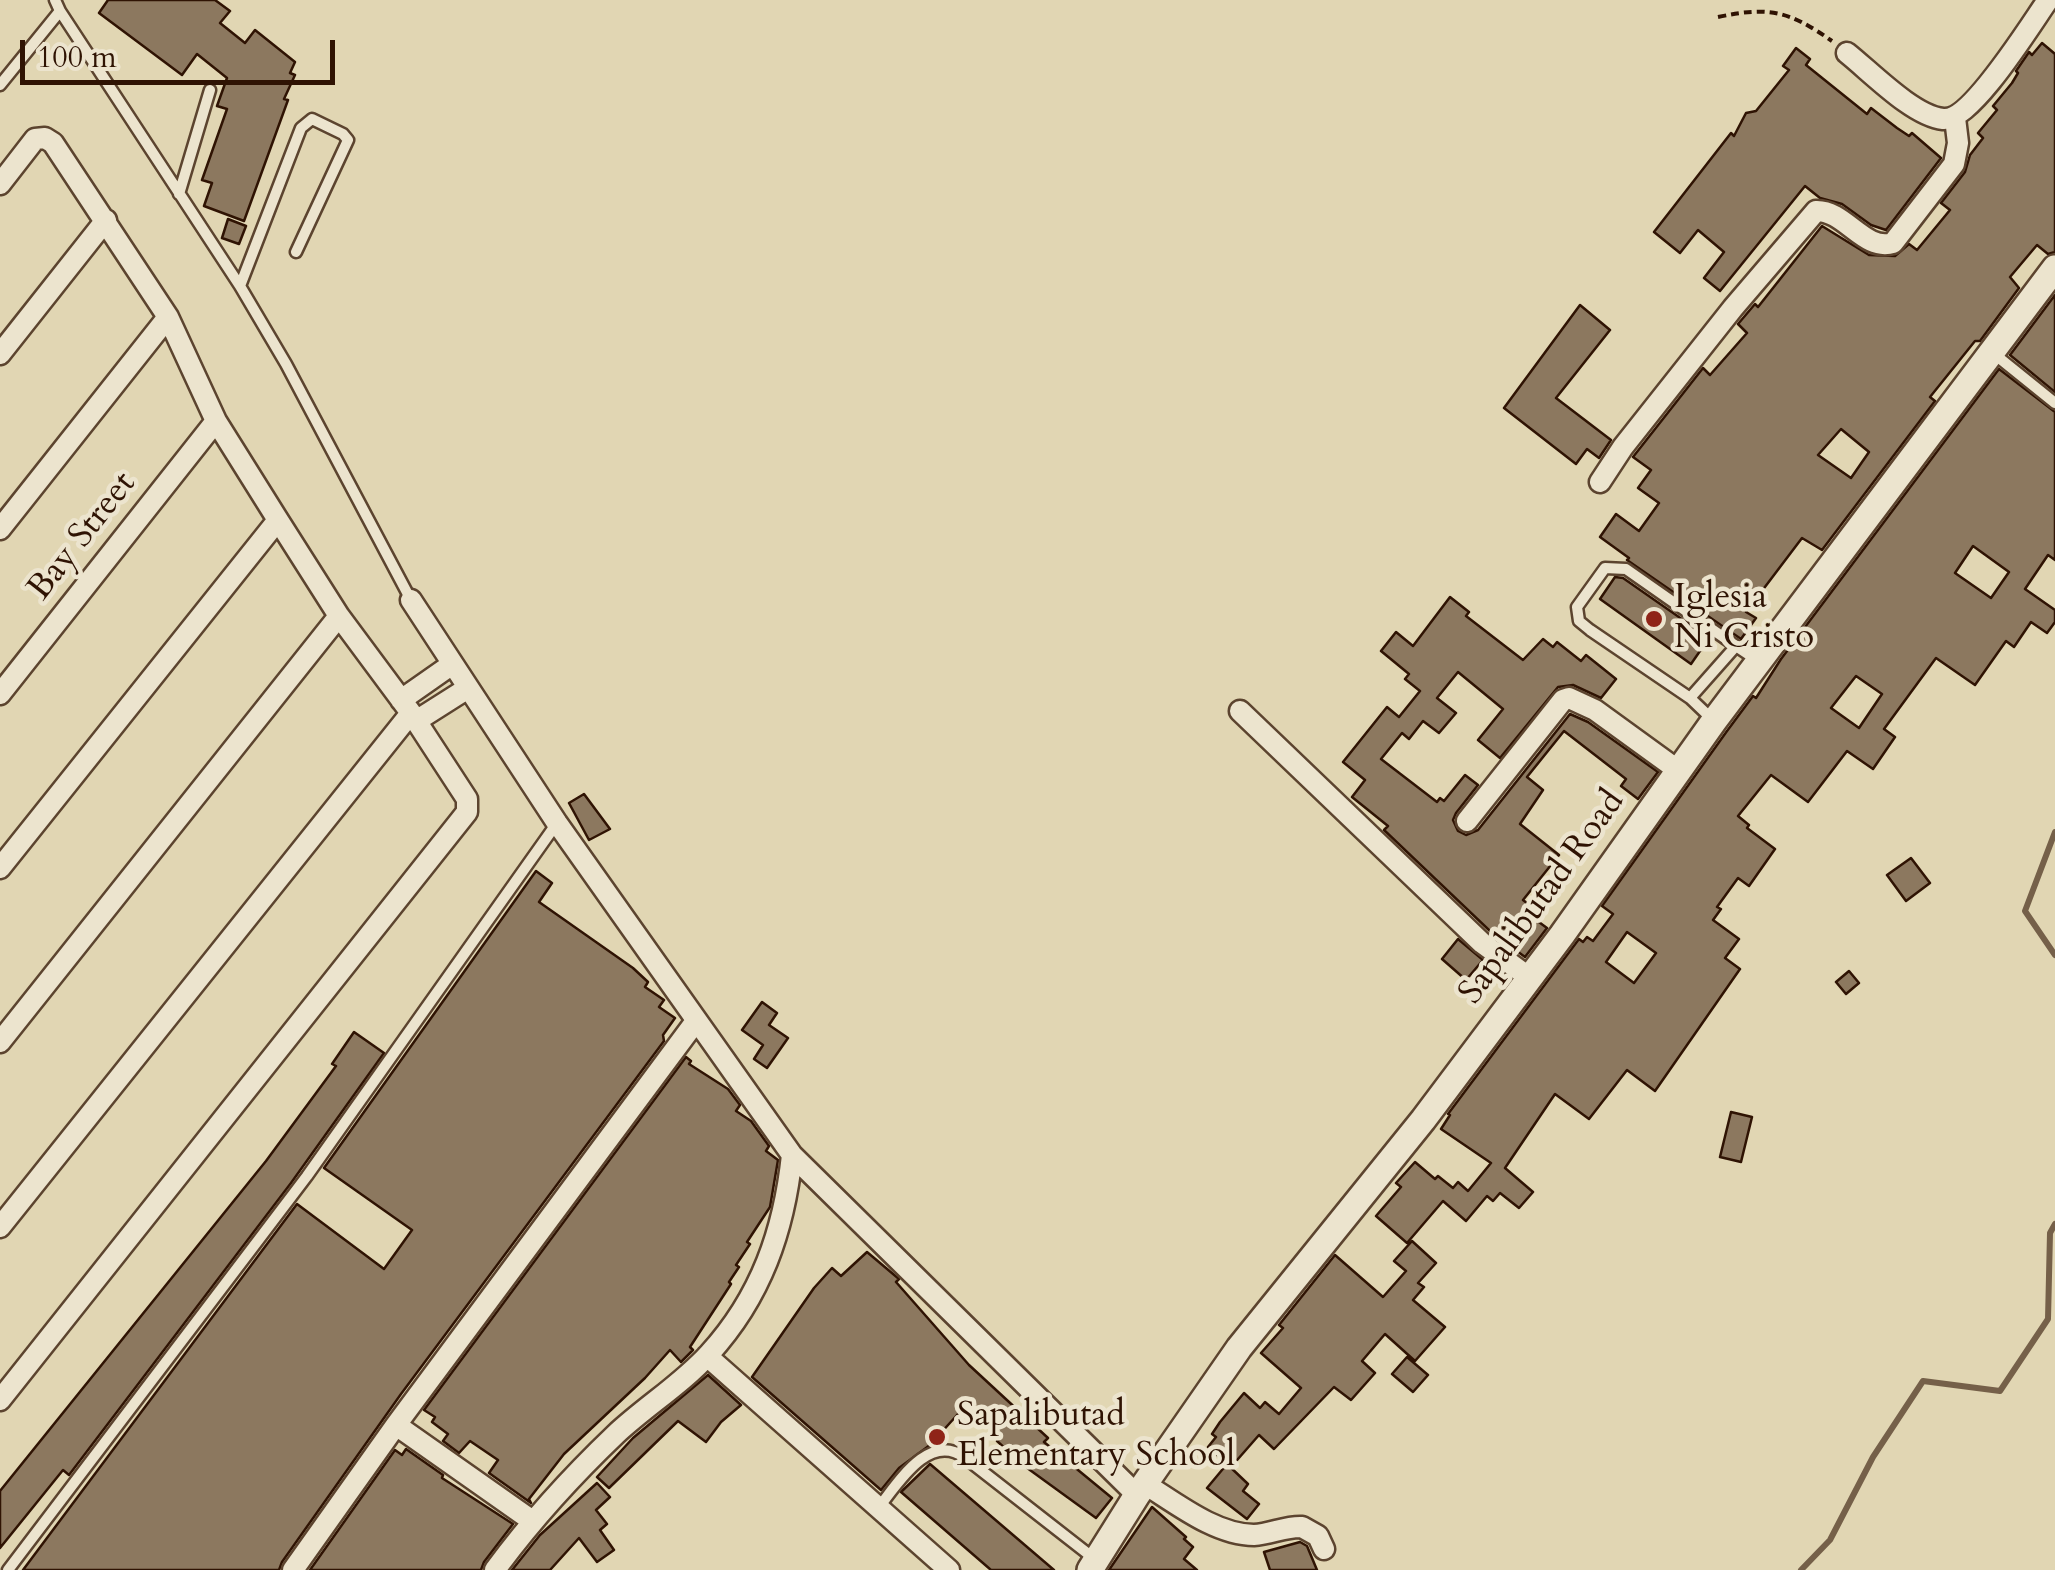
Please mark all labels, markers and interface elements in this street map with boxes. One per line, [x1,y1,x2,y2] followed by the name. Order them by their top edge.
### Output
[25,20,340,82] scale bar
[37,37,117,78] text: 100 m
[20,465,146,609] street label: Bay Street
[1674,578,1814,660] place label: Iglesia Ni Cristo
[1643,608,1665,630] marker: Iglesia Ni Cristo
[1451,783,1635,1013] street label: Sapalibutad Road
[957,1396,1235,1478] place label: Sapalibutad Elementary School
[926,1426,948,1448] marker: Sapalibutad Elementary School

